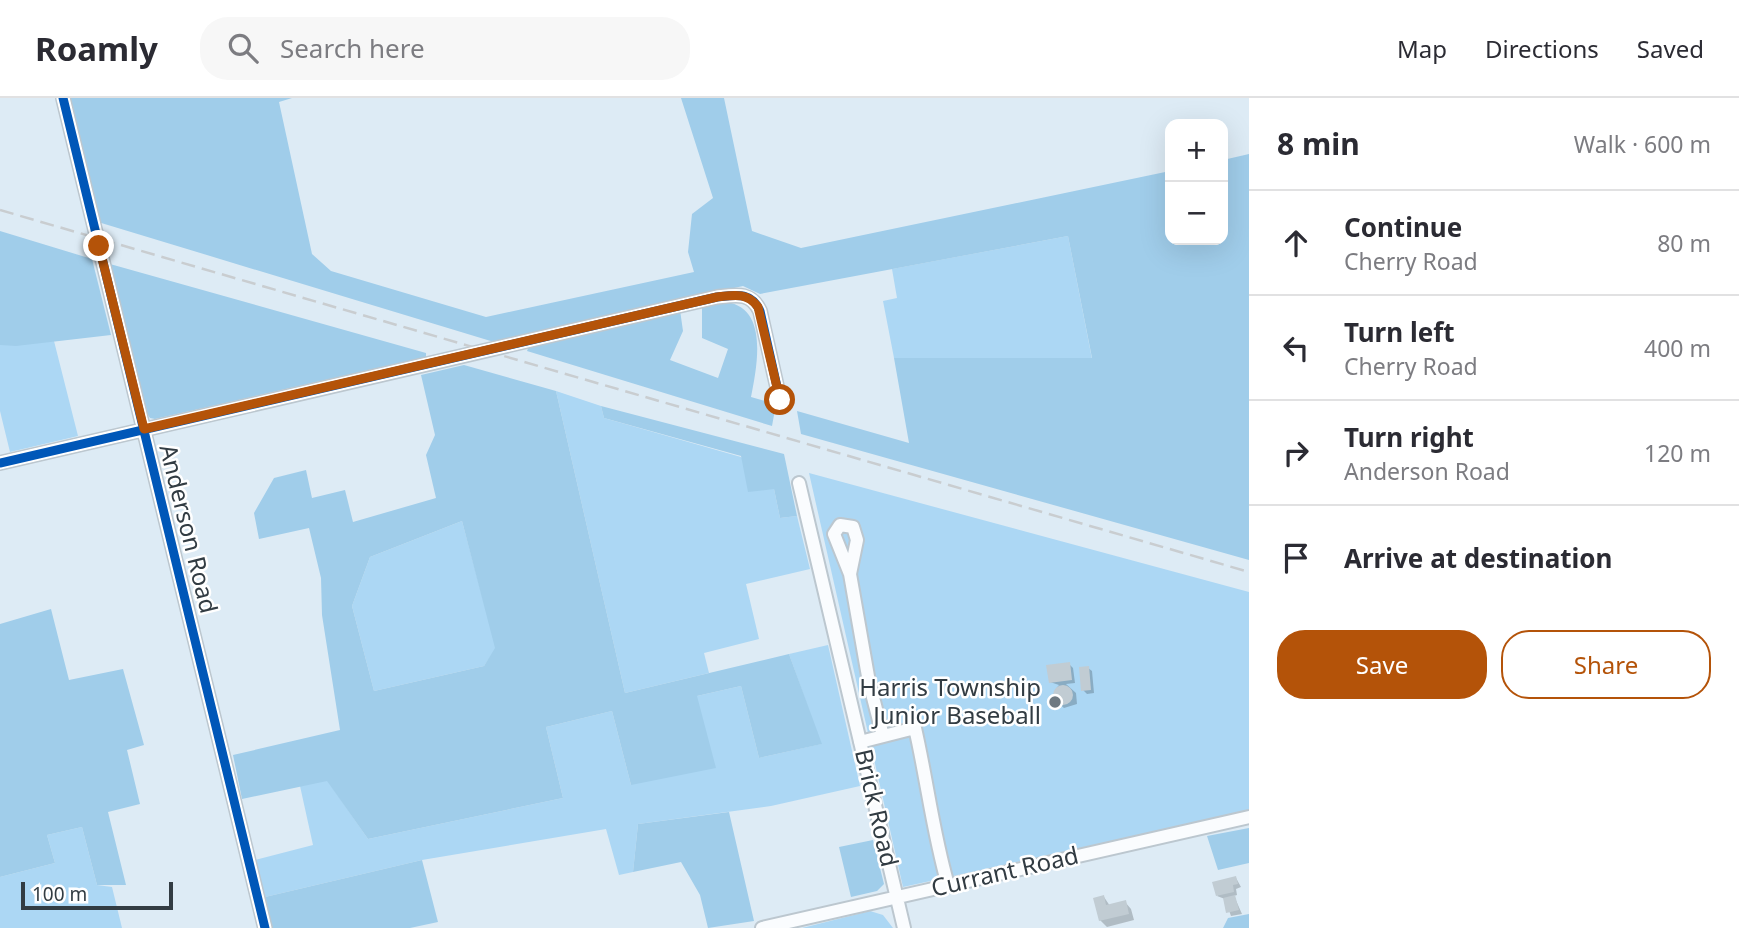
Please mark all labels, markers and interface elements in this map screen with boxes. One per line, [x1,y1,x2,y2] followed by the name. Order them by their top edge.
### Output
[200,17,690,80] search box
[35,26,158,71] text: Roamly
[224,29,262,67] icon: search
[280,30,425,66] text: Search here
[1397,32,1447,65] text: Map
[1485,32,1599,65] text: Directions
[1637,32,1704,65] text: Saved
[1165,119,1228,245] map controls
[1165,119,1228,182] button: +
[1277,123,1360,164] text: 8 min
[1574,128,1711,160] text: Walk · 600 m
[1165,182,1228,245] button: −
[1344,209,1462,245] text: Continue
[1277,224,1315,262] icon: ahead
[1657,227,1711,259] text: 80 m
[83,230,114,261] route end
[1344,245,1478,277] text: Cherry Road
[1344,314,1455,350] text: Turn left
[1277,329,1315,367] icon: left
[1644,332,1711,364] text: 400 m
[1344,350,1478,382] text: Cherry Road
[764,384,795,415] route start
[1344,419,1474,455] text: Turn right
[1277,434,1315,472] icon: right
[1644,437,1711,469] text: 120 m
[153,441,226,617] street label: Anderson Road
[1344,455,1510,487] text: Anderson Road
[1277,539,1315,577] icon: arrive
[1344,540,1613,576] text: Arrive at destination
[1277,630,1487,699] button: Save
[1501,630,1711,699] button: Share
[859,670,1041,731] place label: Harris Township Junior Baseball
[1047,694,1063,710] marker: Harris Township Junior Baseball
[848,746,907,870] street label: Brick Road
[928,838,1082,904] street label: Currant Road
[21,879,173,911] scale bar
[32,881,87,907] text: 100 m

